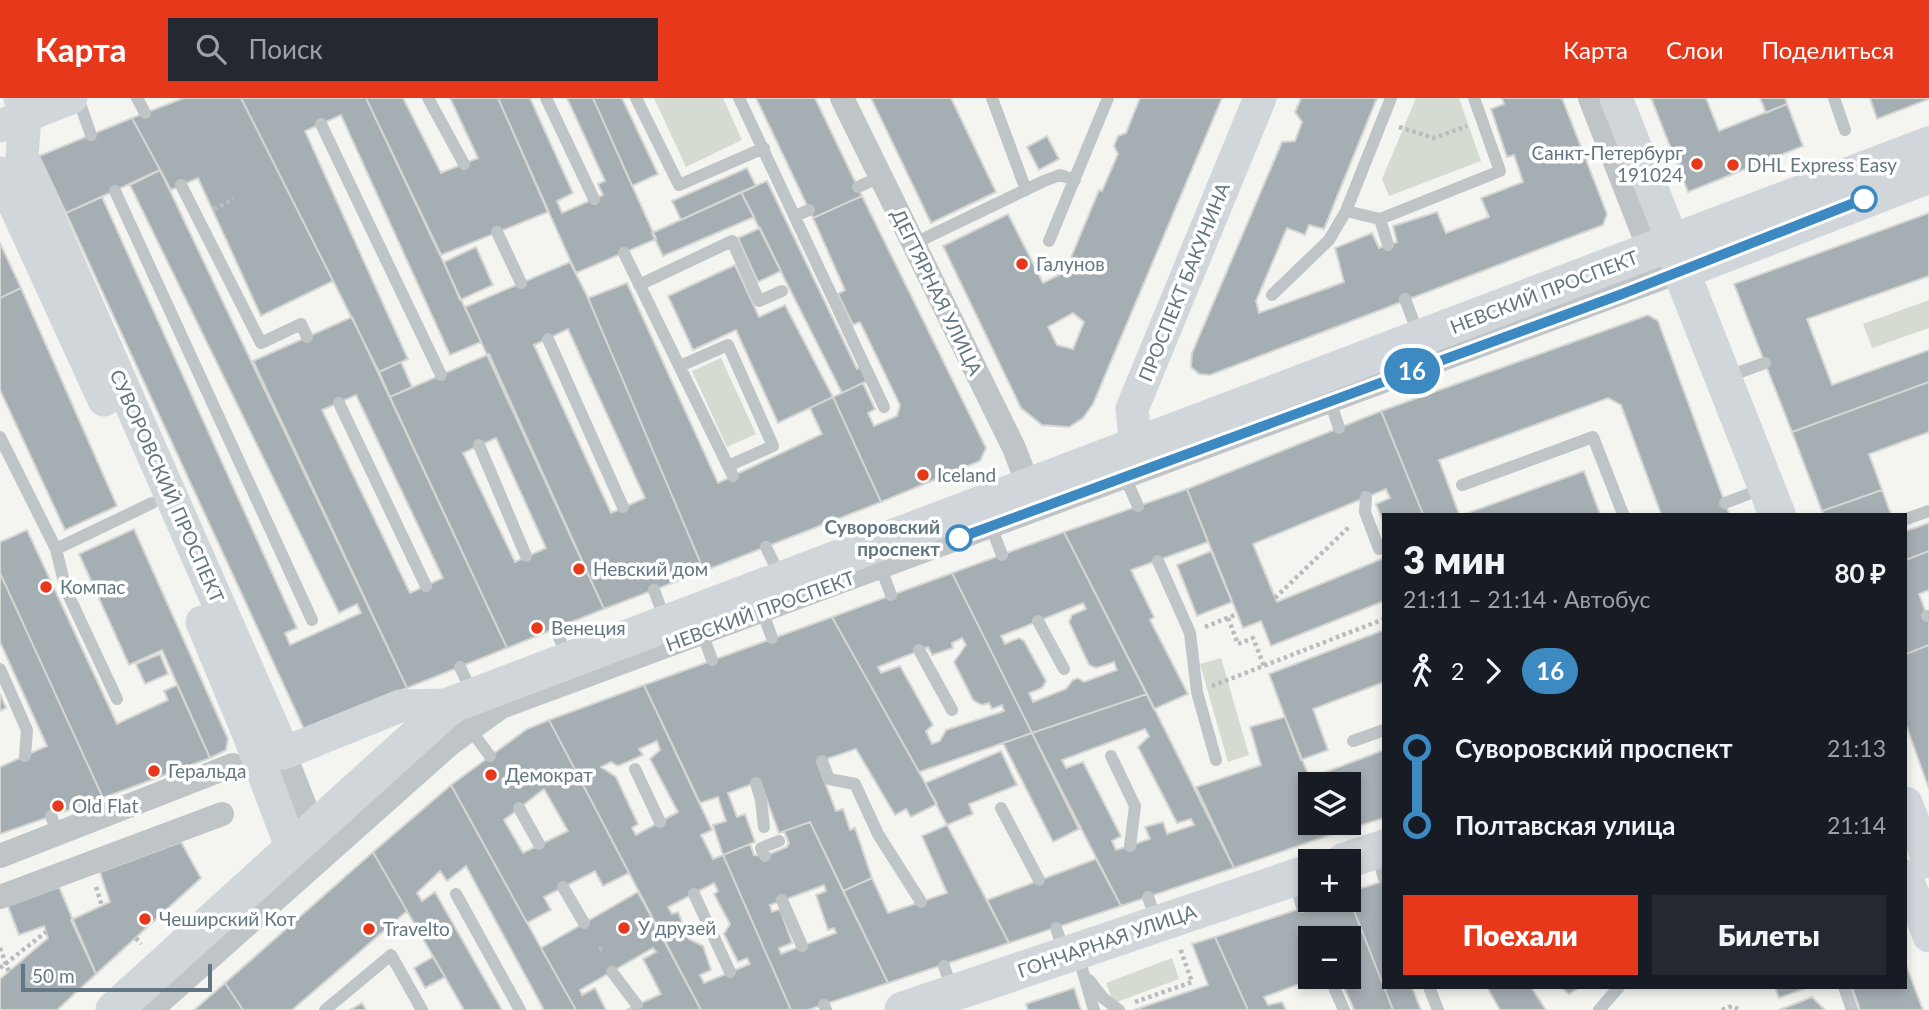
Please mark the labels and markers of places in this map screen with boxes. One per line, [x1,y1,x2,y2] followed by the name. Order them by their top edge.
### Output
[1532,141,1683,186] place label: Санкт-Петербург 191024
[1747,153,1897,176] place label: DHL Express Easy
[1689,156,1705,172] marker: Санкт-Петербург 191024
[1725,157,1741,173] marker: DHL Express Easy
[1851,186,1877,212] unlabelled marker
[1036,252,1105,275] place label: Галунов
[1014,256,1030,272] marker: Галунов
[937,463,996,486] place label: Iceland
[915,467,931,483] marker: Iceland
[824,515,940,560] place label: Суворовский проспект
[946,525,972,551] marker: Суворовский проспект
[593,557,708,580] place label: Невский дом
[571,561,587,577] marker: Невский дом
[60,575,125,598] place label: Компас
[38,579,54,595] marker: Компас
[551,616,626,639] place label: Венеция
[529,620,545,636] marker: Венеция
[168,759,246,782] place label: Геральда
[146,763,162,779] marker: Геральда
[505,763,593,786] place label: Демократ
[483,767,499,783] marker: Демократ
[72,794,138,817] place label: Old Flat
[50,798,66,814] marker: Old Flat
[159,907,297,930] place label: Чеширский Кот
[137,911,153,927] marker: Чеширский Кот
[638,916,716,939] place label: У друзей
[383,917,450,940] place label: Travelto
[616,920,632,936] marker: У друзей
[361,921,377,937] marker: Travelto

